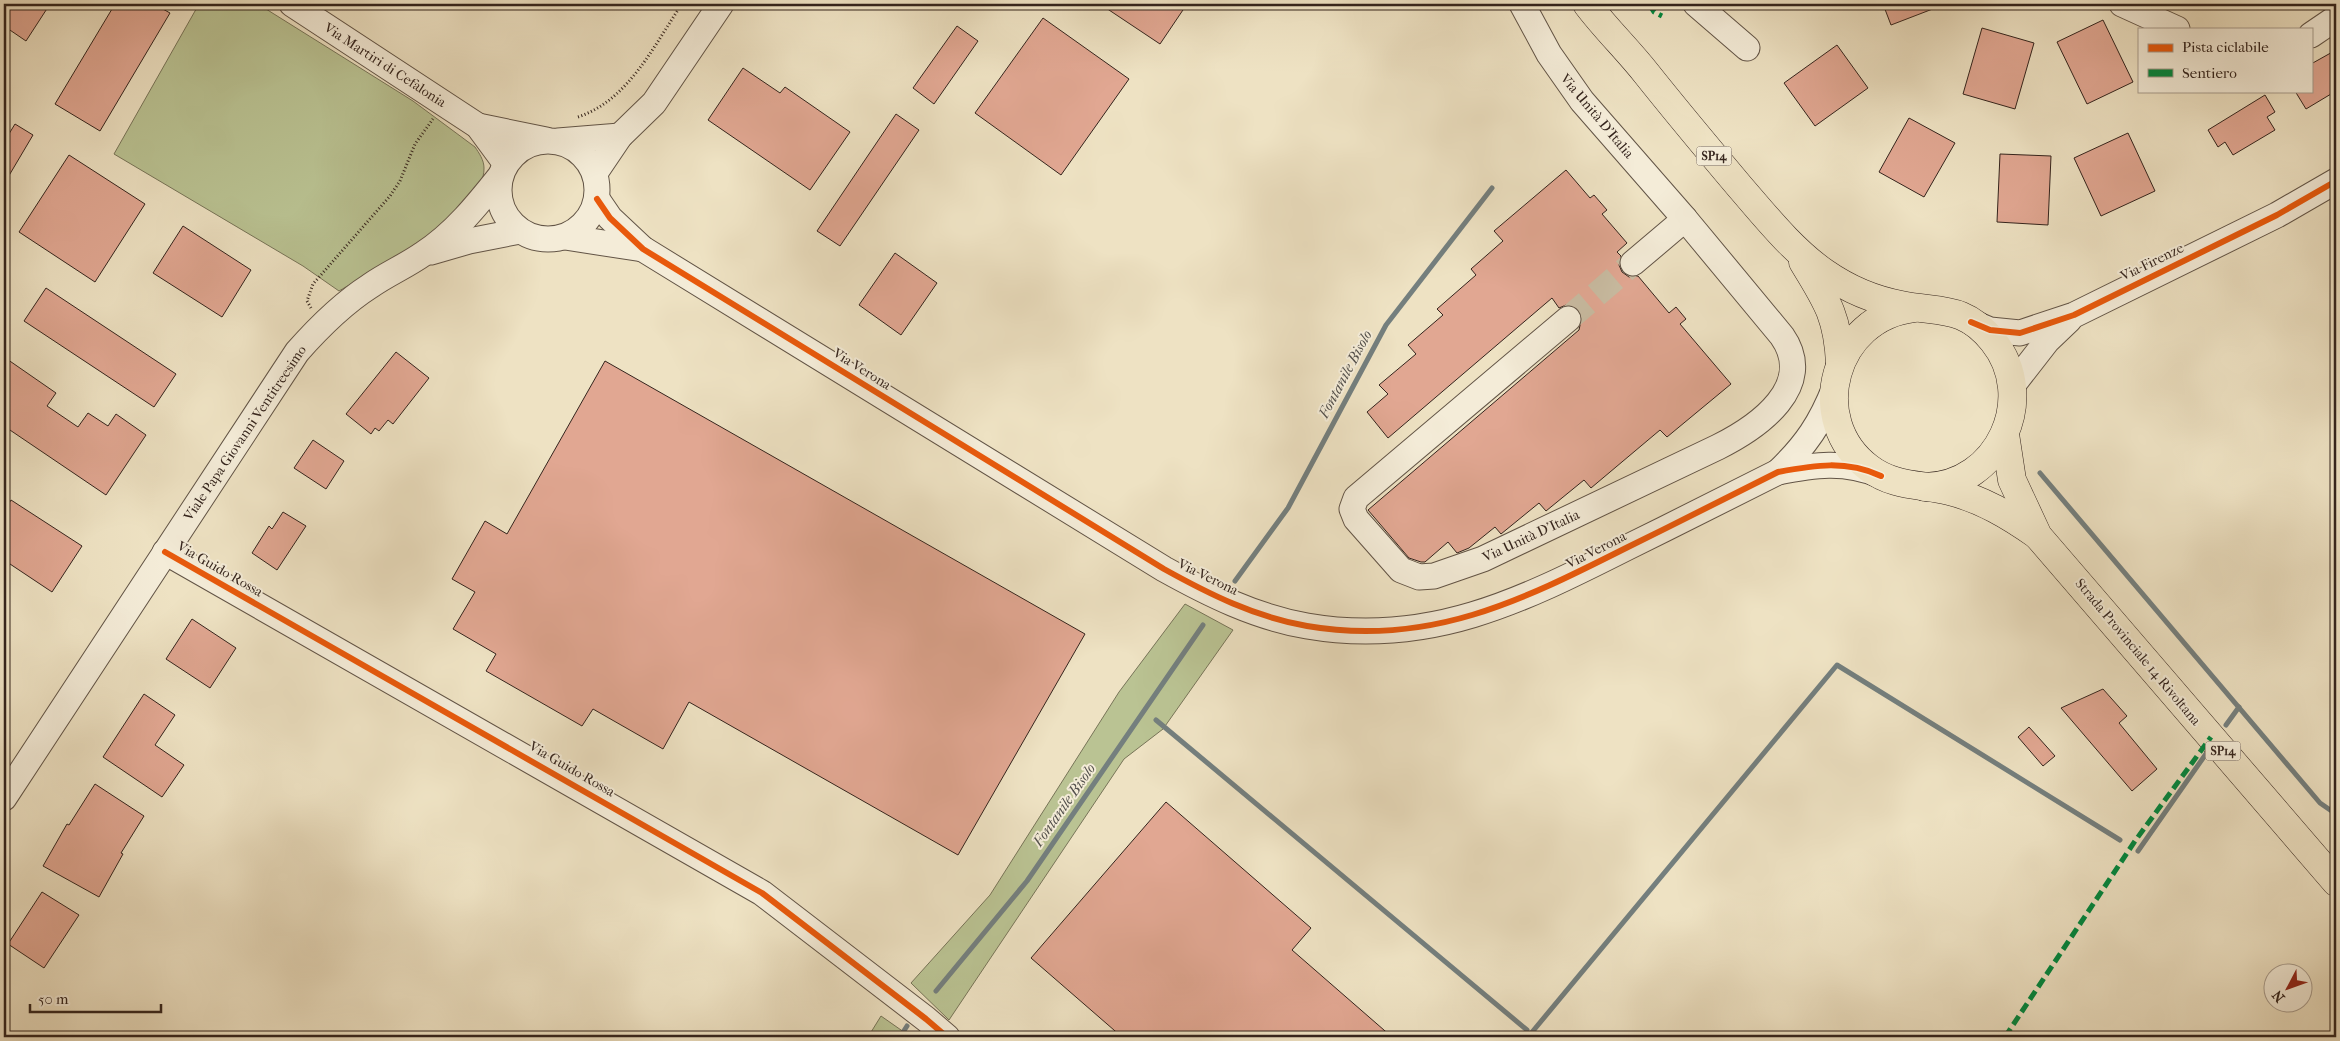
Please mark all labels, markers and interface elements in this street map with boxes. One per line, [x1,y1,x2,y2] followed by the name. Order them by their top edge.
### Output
[320,19,450,111] street label: Via Martiri di Cefalonia
[2138,28,2312,92] legend
[2182,38,2269,56] text: Pista ciclabile
[2182,64,2237,82] text: Sentiero
[1556,69,1638,162] street label: Via Unità D'Italia
[1696,146,1732,166] road number: SP14
[2117,239,2187,285] street label: Via Firenze
[1314,327,1376,422] water label: Fontanile Bisolo
[179,342,310,525] street label: Viale Papa Giovanni Ventitreesimo
[829,344,895,394] street label: Via Verona
[1479,506,1583,566] street label: Via Unità D'Italia
[1562,527,1629,573] street label: Via Verona
[173,537,266,601] street label: Via Guido Rossa
[1174,555,1242,599] street label: Via Verona
[2072,575,2205,729] street label: Strada Provinciale 14 Rivoltana
[525,737,618,801] street label: Via Guido Rossa
[2206,741,2240,760] road number: SP14
[1028,760,1099,851] water label: Fontanile Bisolo
[2262,964,2312,1014] north arrow
[30,981,161,1013] scale bar
[2268,986,2288,1006] text: N
[38,990,69,1008] text: 50 m

